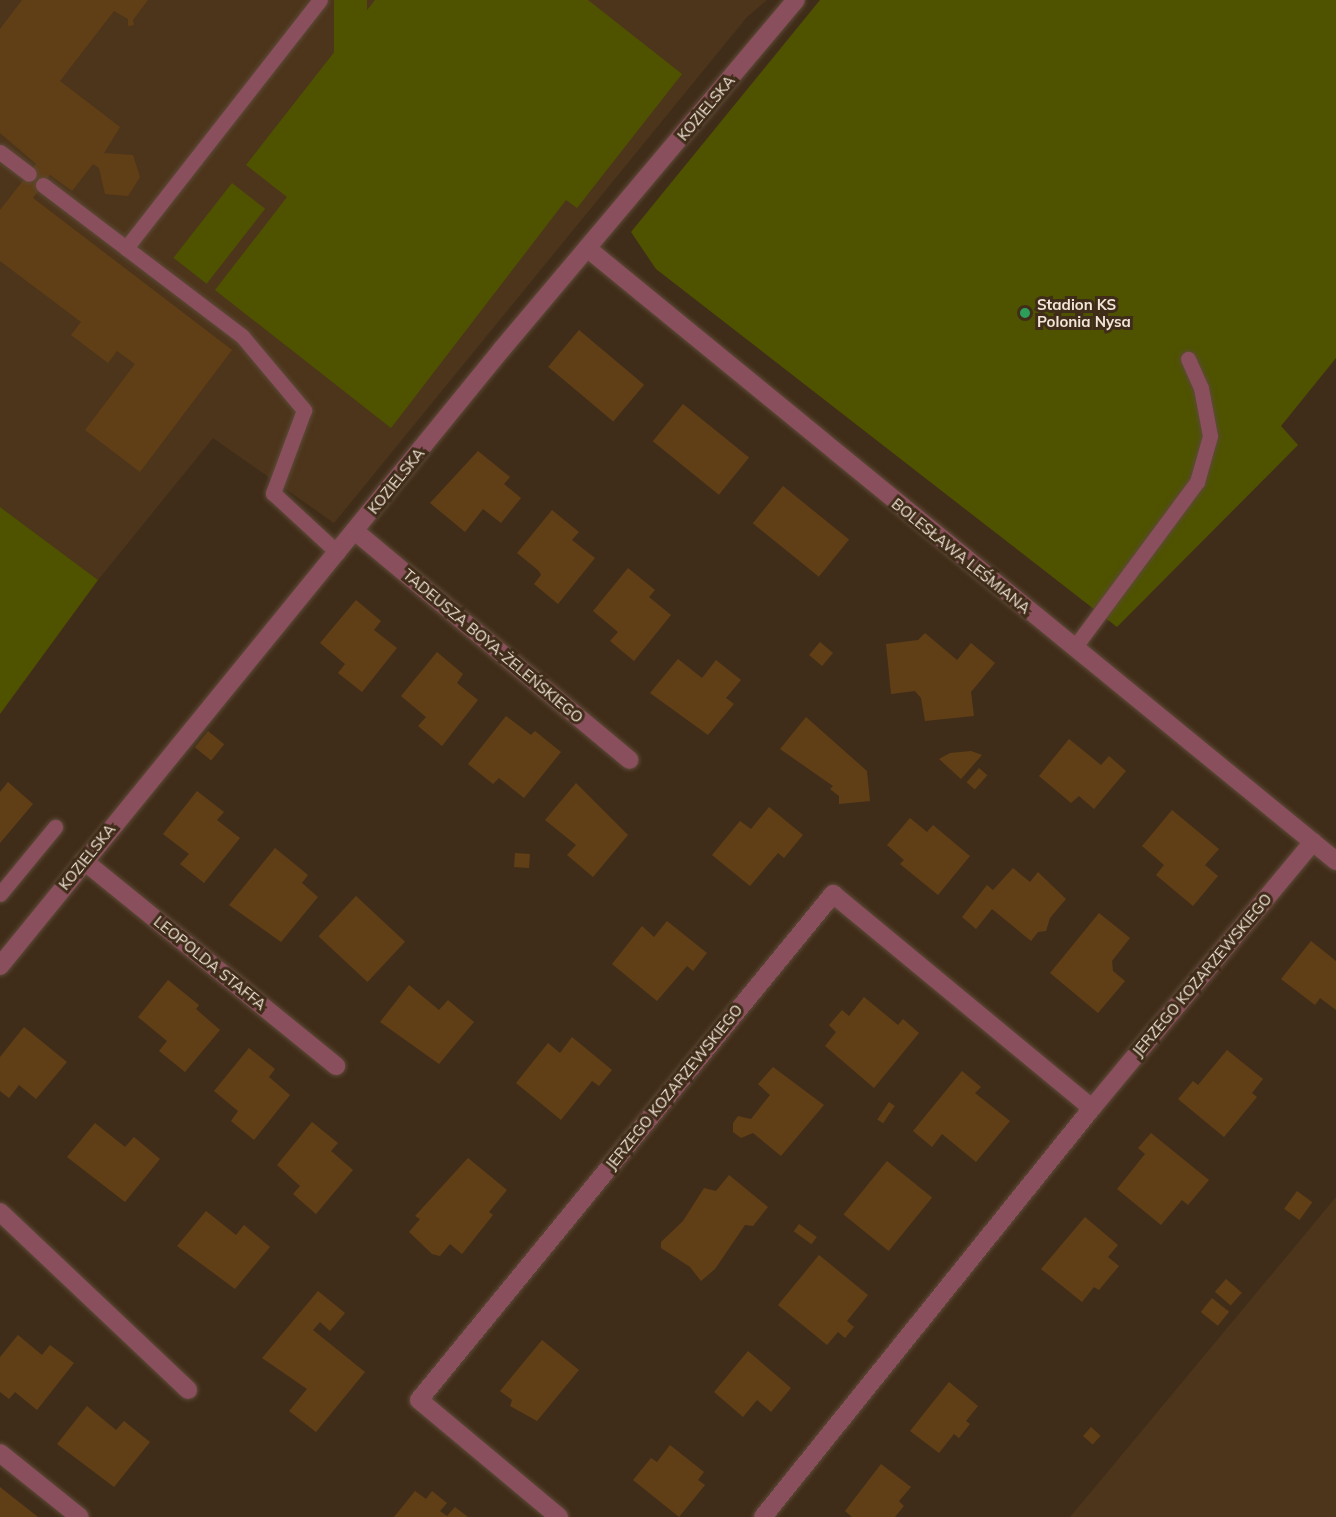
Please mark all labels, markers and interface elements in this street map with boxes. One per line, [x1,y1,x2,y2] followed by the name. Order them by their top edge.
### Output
[674,72,738,144] street label: KOZIELSKA
[1037,295,1131,330] place label: Stadion KS Polonia Nysa
[1018,306,1032,320] marker: Stadion KS Polonia Nysa
[364,444,428,518] street label: KOZIELSKA
[888,495,1034,617] street label: BOLESŁAWA LEŚMIANA
[399,565,587,727] street label: TADEUSZA BOYA-ŻELEŃSKIEGO
[55,820,119,894] street label: KOZIELSKA
[1129,890,1275,1060] street label: JERZEGO KOZARZEWSKIEGO
[150,912,270,1014] street label: LEOPOLDA STAFFA
[602,1001,746,1173] street label: JERZEGO KOZARZEWSKIEGO

